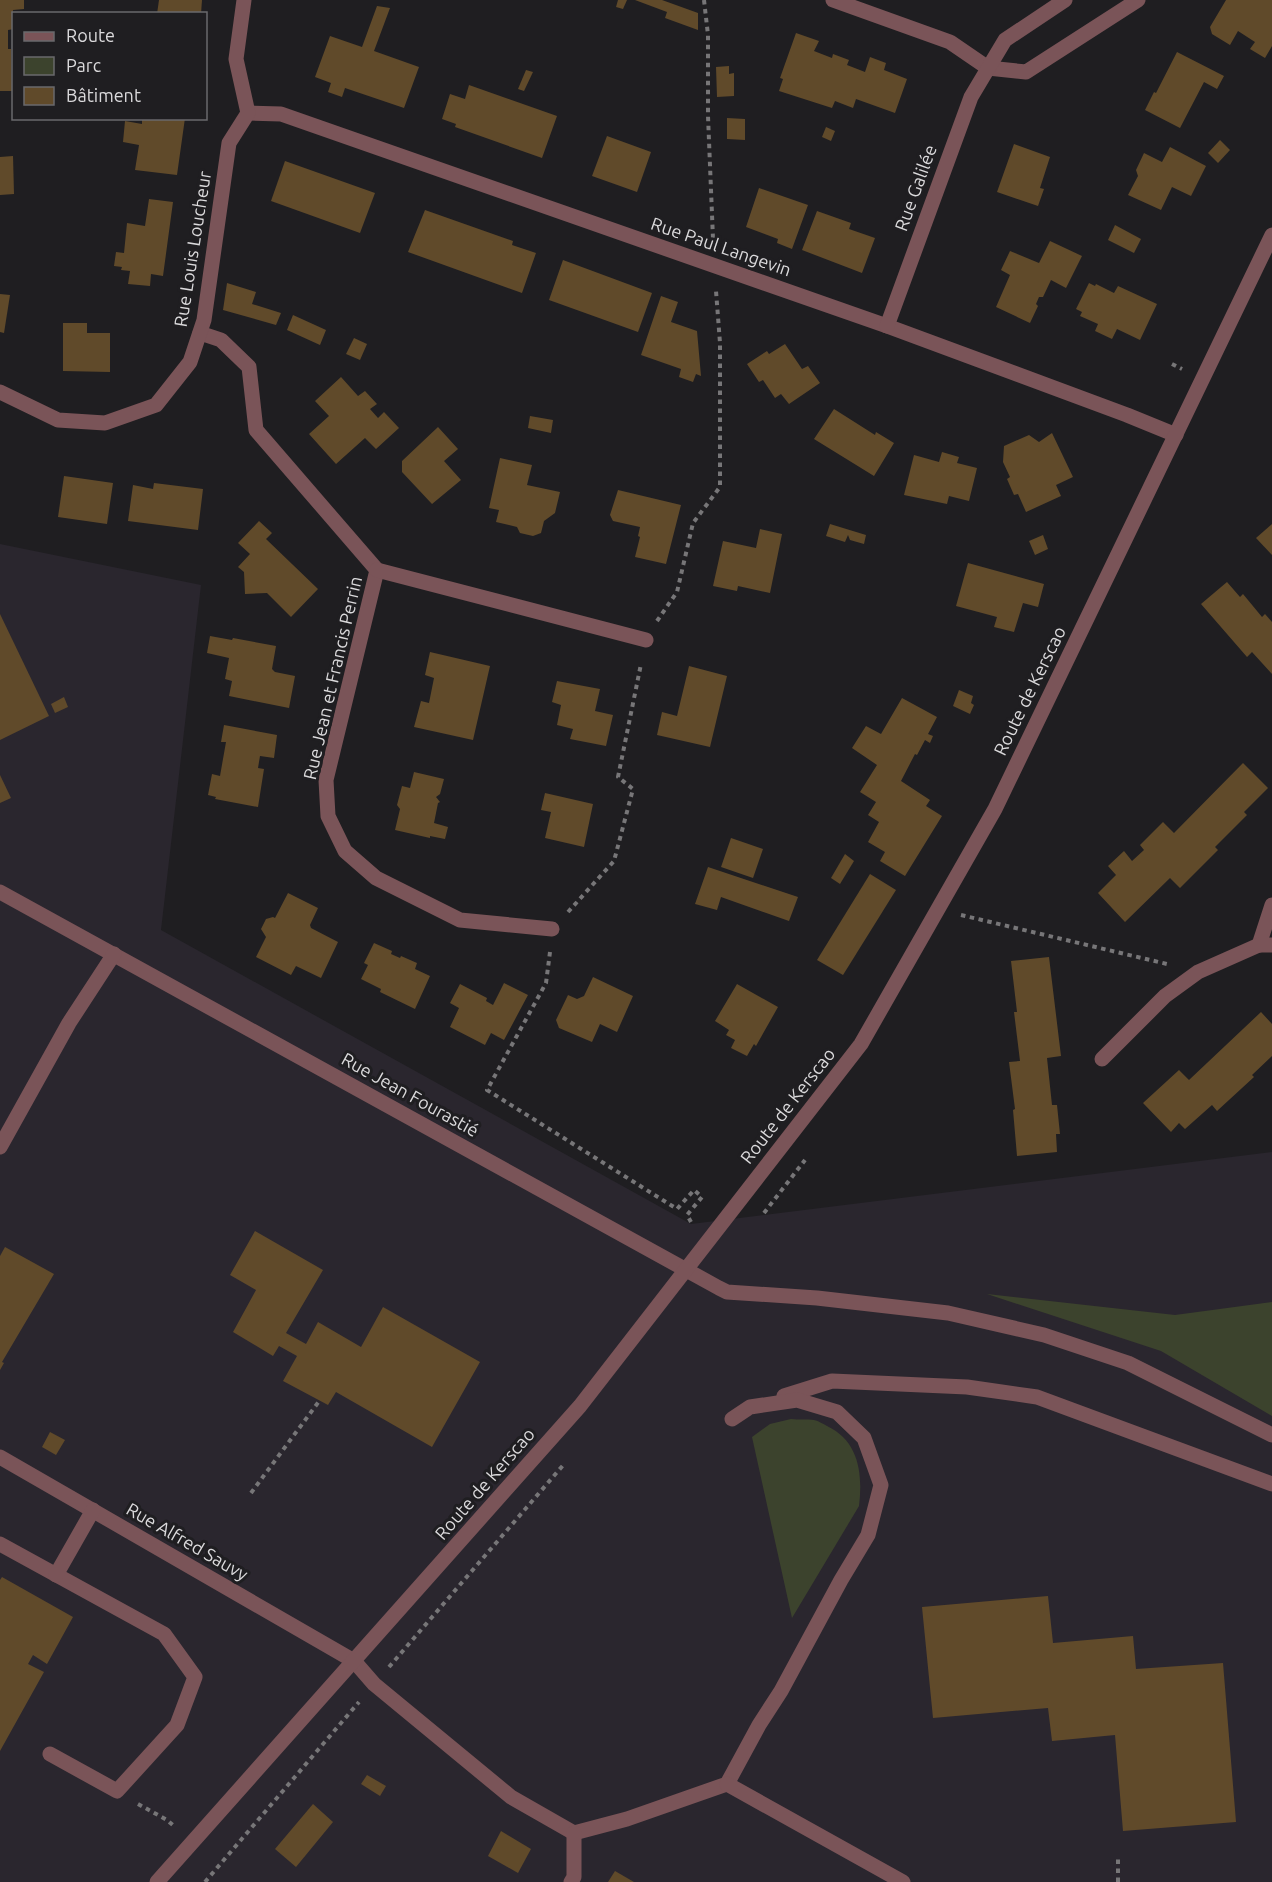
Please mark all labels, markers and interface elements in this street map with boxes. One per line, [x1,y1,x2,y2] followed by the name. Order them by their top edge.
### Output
[12,12,207,120] legend
[66,25,115,45] text: Route
[66,55,101,75] text: Parc
[66,85,141,105] text: Bâtiment
[890,142,940,234] street label: Rue Galilée
[170,169,214,328] street label: Rue Louis Loucheur
[649,213,794,279] street label: Rue Paul Langevin
[299,574,365,781] street label: Rue Jean et Francis Perrin
[989,623,1069,758] street label: Route de Kerscao
[736,1044,839,1167] street label: Route de Kerscao
[339,1048,482,1140] street label: Rue Jean Fourastié
[430,1424,538,1543] street label: Route de Kerscao
[123,1498,252,1584] street label: Rue Alfred Sauvy

